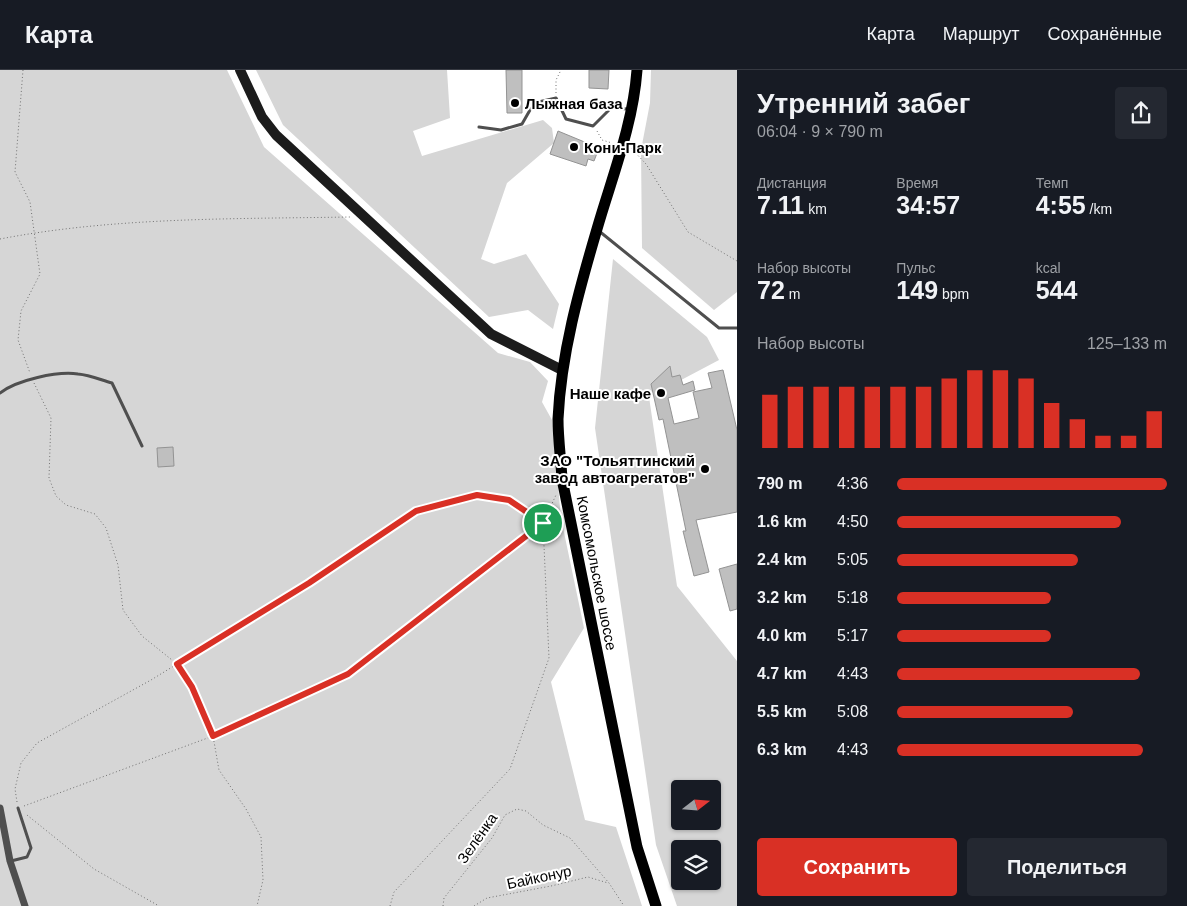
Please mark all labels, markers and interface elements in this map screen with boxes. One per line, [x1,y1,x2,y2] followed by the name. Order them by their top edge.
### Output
[25,21,93,48] text: Карта
[867,24,915,44] text: Карта
[943,24,1019,44] text: Маршрут
[1047,24,1162,44] text: Сохранённые
[1115,87,1167,139] button: share
[757,88,971,119] text: Утренний забег
[525,95,623,112] place label: Лыжная база
[509,97,521,109] marker: Лыжная база
[757,123,883,140] text: 06:04 · 9 × 790 m
[584,139,662,156] place label: Кони-Парк
[568,141,580,153] marker: Кони-Парк
[757,175,827,191] text: Дистанция
[896,175,938,191] text: Время
[1036,175,1068,191] text: Темп
[757,191,804,219] text: 7.11
[896,191,960,219] text: 34:57
[1036,191,1086,219] text: 4:55
[804,201,827,217] text: km
[1086,201,1112,217] text: /km
[757,260,851,276] text: Набор высоты
[896,260,936,276] text: Пульс
[1036,260,1061,276] text: kcal
[757,276,785,304] text: 72
[896,276,938,304] text: 149
[1036,276,1077,304] text: 544
[785,286,800,302] text: m
[938,286,969,302] text: bpm
[757,335,864,352] text: Набор высоты
[1087,335,1167,352] text: 125–133 m
[570,385,651,402] place label: Наше кафе
[655,387,667,399] marker: Наше кафе
[535,452,695,486] place label: ЗАО "Тольяттинский завод автоагрегатов"
[699,463,711,475] marker: ЗАО "Тольяттинский завод автоагрегатов"
[757,475,802,492] text: 790 m
[837,475,868,492] text: 4:36
[574,494,620,652] street label: Комсомольское шоссе
[522,502,564,544] pin
[529,509,557,537] icon: arrive
[757,513,807,530] text: 1.6 km
[837,513,868,530] text: 4:50
[757,551,807,568] text: 2.4 km
[837,551,868,568] text: 5:05
[757,589,807,606] text: 3.2 km
[837,589,868,606] text: 5:18
[757,627,807,644] text: 4.0 km
[837,627,868,644] text: 5:17
[757,665,807,682] text: 4.7 km
[837,665,868,682] text: 4:43
[757,703,807,720] text: 5.5 km
[837,703,868,720] text: 5:08
[757,741,807,758] text: 6.3 km
[837,741,868,758] text: 4:43
[671,780,721,830] north arrow
[671,780,721,890] map controls
[454,809,501,866] street label: Зелёнка
[757,838,957,896] button: Сохранить
[967,838,1167,896] button: Поделиться
[671,840,721,890] button: layers
[505,862,573,892] street label: Байконур

